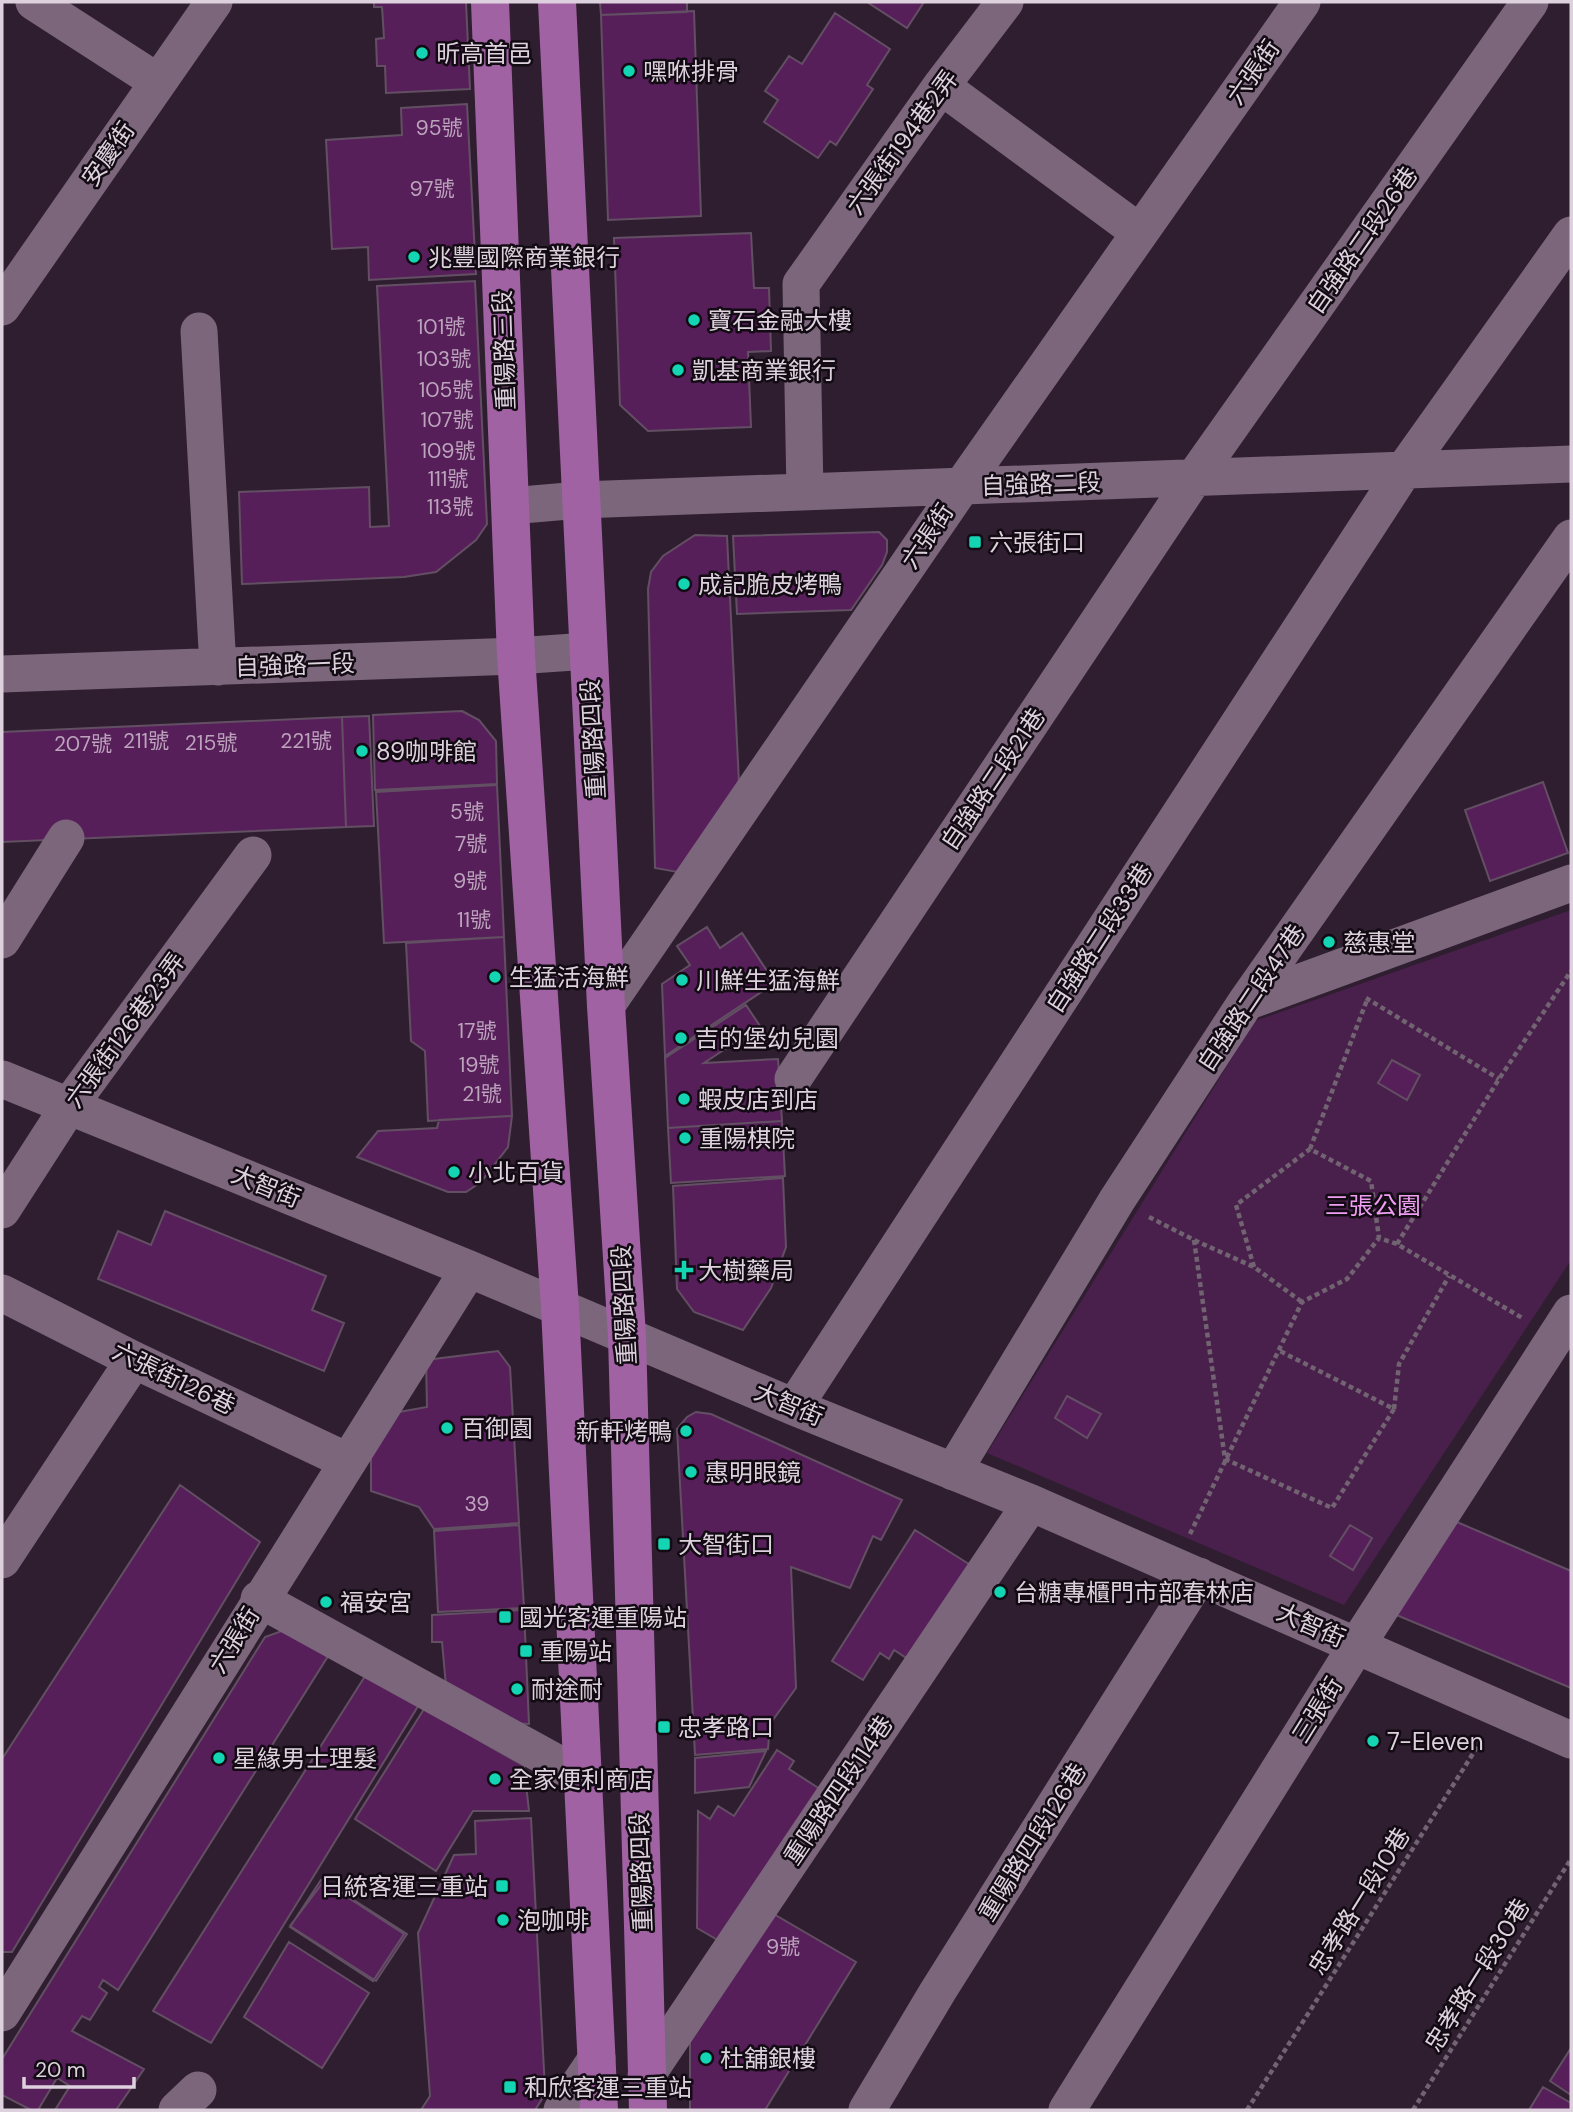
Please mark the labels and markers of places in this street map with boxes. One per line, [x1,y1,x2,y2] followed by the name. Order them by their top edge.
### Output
[436,38,532,69] place label: 昕高首邑
[414,45,430,61] marker: 昕高首邑
[643,56,739,87] place label: 嘿咻排骨
[621,63,637,79] marker: 嘿咻排骨
[428,242,620,273] place label: 兆豐國際商業銀行
[406,249,422,265] marker: 兆豐國際商業銀行
[708,305,852,336] place label: 寶石金融大樓
[686,312,702,328] marker: 寶石金融大樓
[692,355,836,386] place label: 凱基商業銀行
[670,362,686,378] marker: 凱基商業銀行
[989,527,1085,558] place label: 六張街口
[967,534,983,550] marker: 六張街口
[698,569,842,600] place label: 成記脆皮烤鴨
[676,576,692,592] marker: 成記脆皮烤鴨
[376,736,477,767] place label: 89咖啡館
[354,743,370,759] marker: 89咖啡館
[1343,927,1415,958] place label: 慈惠堂
[1321,934,1337,950] marker: 慈惠堂
[509,962,629,993] place label: 生猛活海鮮
[696,965,840,996] place label: 川鮮生猛海鮮
[487,969,503,985] marker: 生猛活海鮮
[674,972,690,988] marker: 川鮮生猛海鮮
[695,1023,839,1054] place label: 吉的堡幼兒園
[673,1030,689,1046] marker: 吉的堡幼兒園
[698,1084,818,1115] place label: 蝦皮店到店
[676,1091,692,1107] marker: 蝦皮店到店
[699,1123,795,1154] place label: 重陽棋院
[677,1130,693,1146] marker: 重陽棋院
[468,1157,564,1188] place label: 小北百貨
[446,1164,462,1180] marker: 小北百貨
[698,1255,794,1286] place label: 大樹藥局
[676,1262,692,1278] marker: 大樹藥局
[461,1413,533,1444] place label: 百御園
[576,1416,672,1447] place label: 新軒烤鴨
[439,1420,455,1436] marker: 百御園
[678,1423,694,1439] marker: 新軒烤鴨
[705,1457,801,1488] place label: 惠明眼鏡
[683,1464,699,1480] marker: 惠明眼鏡
[678,1529,774,1560] place label: 大智街口
[656,1536,672,1552] marker: 大智街口
[1014,1577,1254,1608] place label: 台糖專櫃門市部春林店
[992,1584,1008,1600] marker: 台糖專櫃門市部春林店
[340,1587,412,1618] place label: 福安宮
[318,1594,334,1610] marker: 福安宮
[519,1602,687,1633] place label: 國光客運重陽站
[497,1609,513,1625] marker: 國光客運重陽站
[540,1636,612,1667] place label: 重陽站
[518,1643,534,1659] marker: 重陽站
[531,1674,603,1705] place label: 耐途耐
[509,1681,525,1697] marker: 耐途耐
[678,1712,774,1743] place label: 忠孝路口
[656,1719,672,1735] marker: 忠孝路口
[1387,1726,1484,1757] place label: 7-Eleven
[1365,1733,1381,1749] marker: 7-Eleven
[233,1743,377,1774] place label: 星緣男士理髮
[211,1750,227,1766] marker: 星緣男士理髮
[509,1764,653,1795] place label: 全家便利商店
[487,1771,503,1787] marker: 全家便利商店
[320,1871,488,1902] place label: 日統客運三重站
[494,1878,510,1894] marker: 日統客運三重站
[517,1905,589,1936] place label: 泡咖啡
[495,1912,511,1928] marker: 泡咖啡
[720,2043,816,2074] place label: 杜舖銀樓
[698,2050,714,2066] marker: 杜舖銀樓
[524,2072,692,2103] place label: 和欣客運三重站
[502,2079,518,2095] marker: 和欣客運三重站

